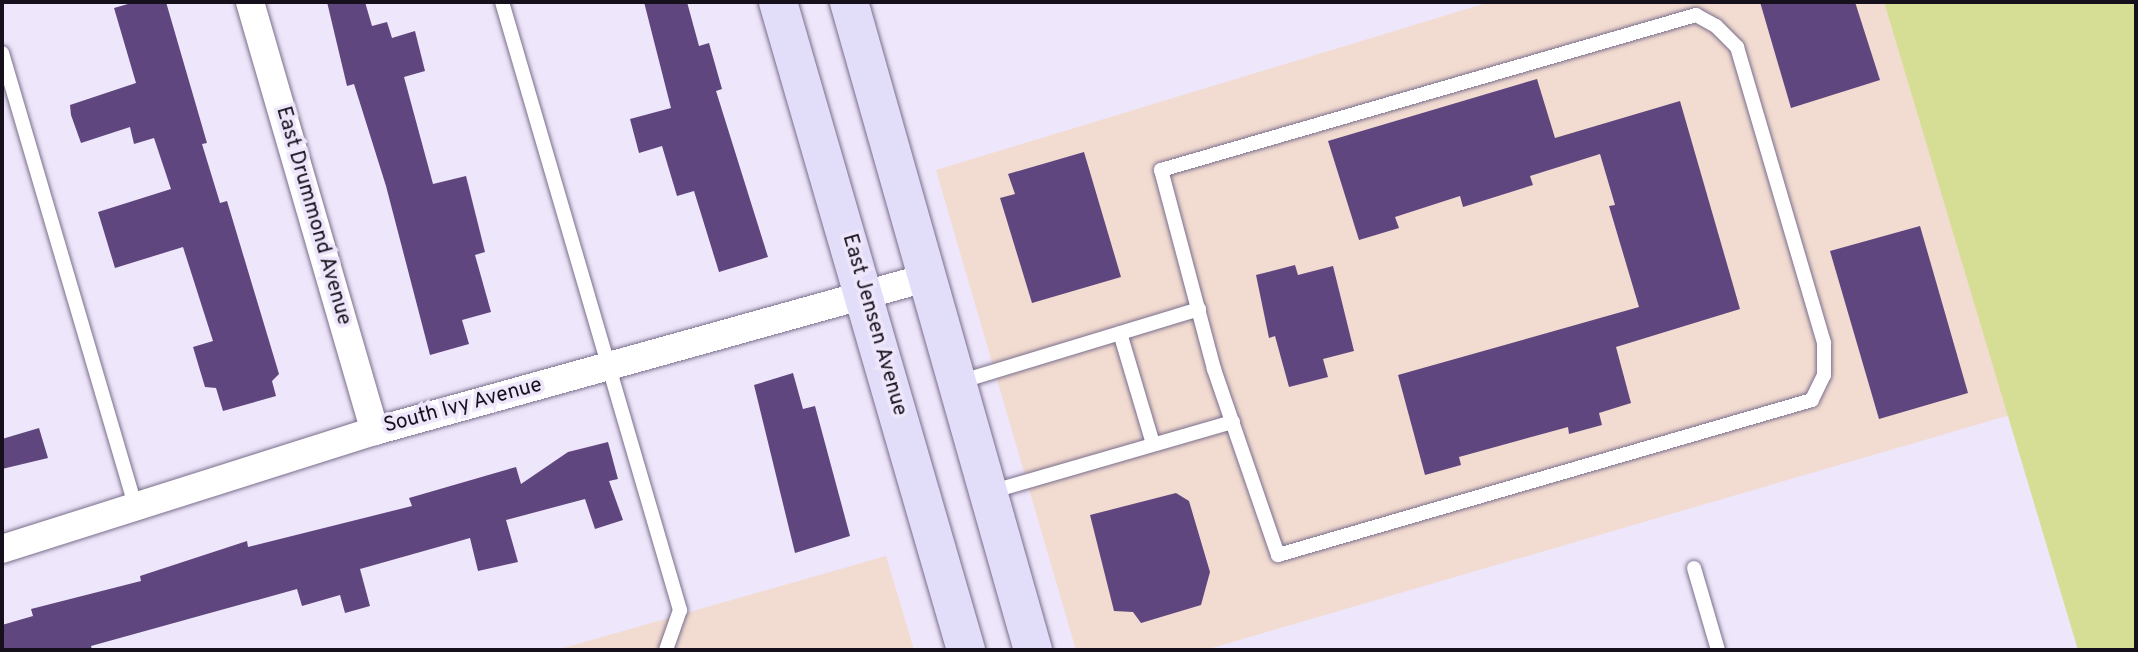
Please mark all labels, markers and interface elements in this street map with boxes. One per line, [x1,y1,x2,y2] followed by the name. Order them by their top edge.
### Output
[270,103,356,329] street label: East Drummond Avenue
[836,231,912,419] street label: East Jensen Avenue
[381,373,545,439] street label: South Ivy Avenue

